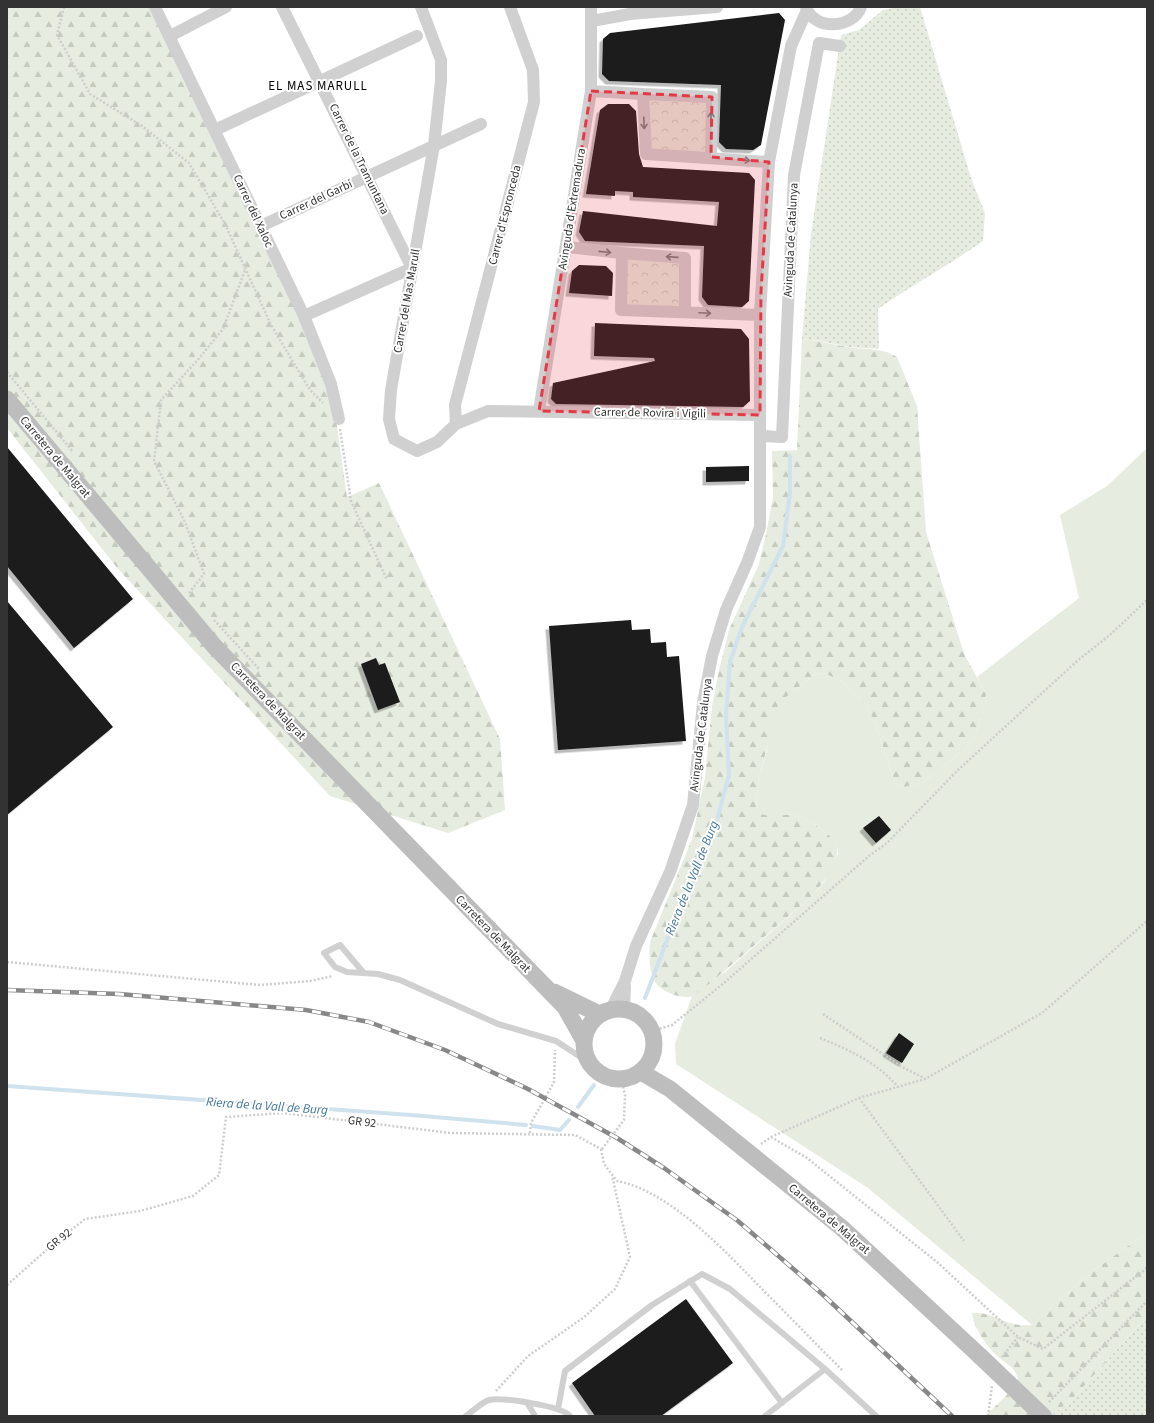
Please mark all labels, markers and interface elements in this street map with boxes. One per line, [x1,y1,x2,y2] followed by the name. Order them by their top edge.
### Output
[268,77,368,95] district label: EL MAS MARULL
[325,101,393,217] street label: Carrer de la Tramuntana
[708,112,715,125] one-way arrow
[641,116,648,129] one-way arrow
[554,147,590,271] street label: Avinguda d'Extremadura
[737,157,750,164] one-way arrow
[484,163,526,267] street label: Carrer d'Espronceda
[229,172,278,251] street label: Carrer del Xaloc
[277,175,356,224] street label: Carrer del Garbí
[780,182,802,298] street label: Avinguda de Catalunya
[389,248,425,354] street label: Carrer del Mas Marull
[598,248,611,255] one-way arrow
[666,253,679,260] one-way arrow
[698,309,711,317] one-way arrow
[594,404,706,422] street label: Carrer de Rovira i Vigili
[16,413,94,501] street label: Carretera de Malgrat
[227,658,309,744] street label: Carretera de Malgrat
[686,677,716,793] street label: Avinguda de Catalunya
[661,818,723,938] water label: Riera de la Vall de Burg
[452,891,534,977] street label: Carretera de Malgrat
[205,1093,329,1119] water label: Riera de la Vall de Burg
[347,1112,377,1132] street label: GR 92
[785,1180,873,1258] street label: Carretera de Malgrat
[43,1224,75,1256] street label: GR 92

